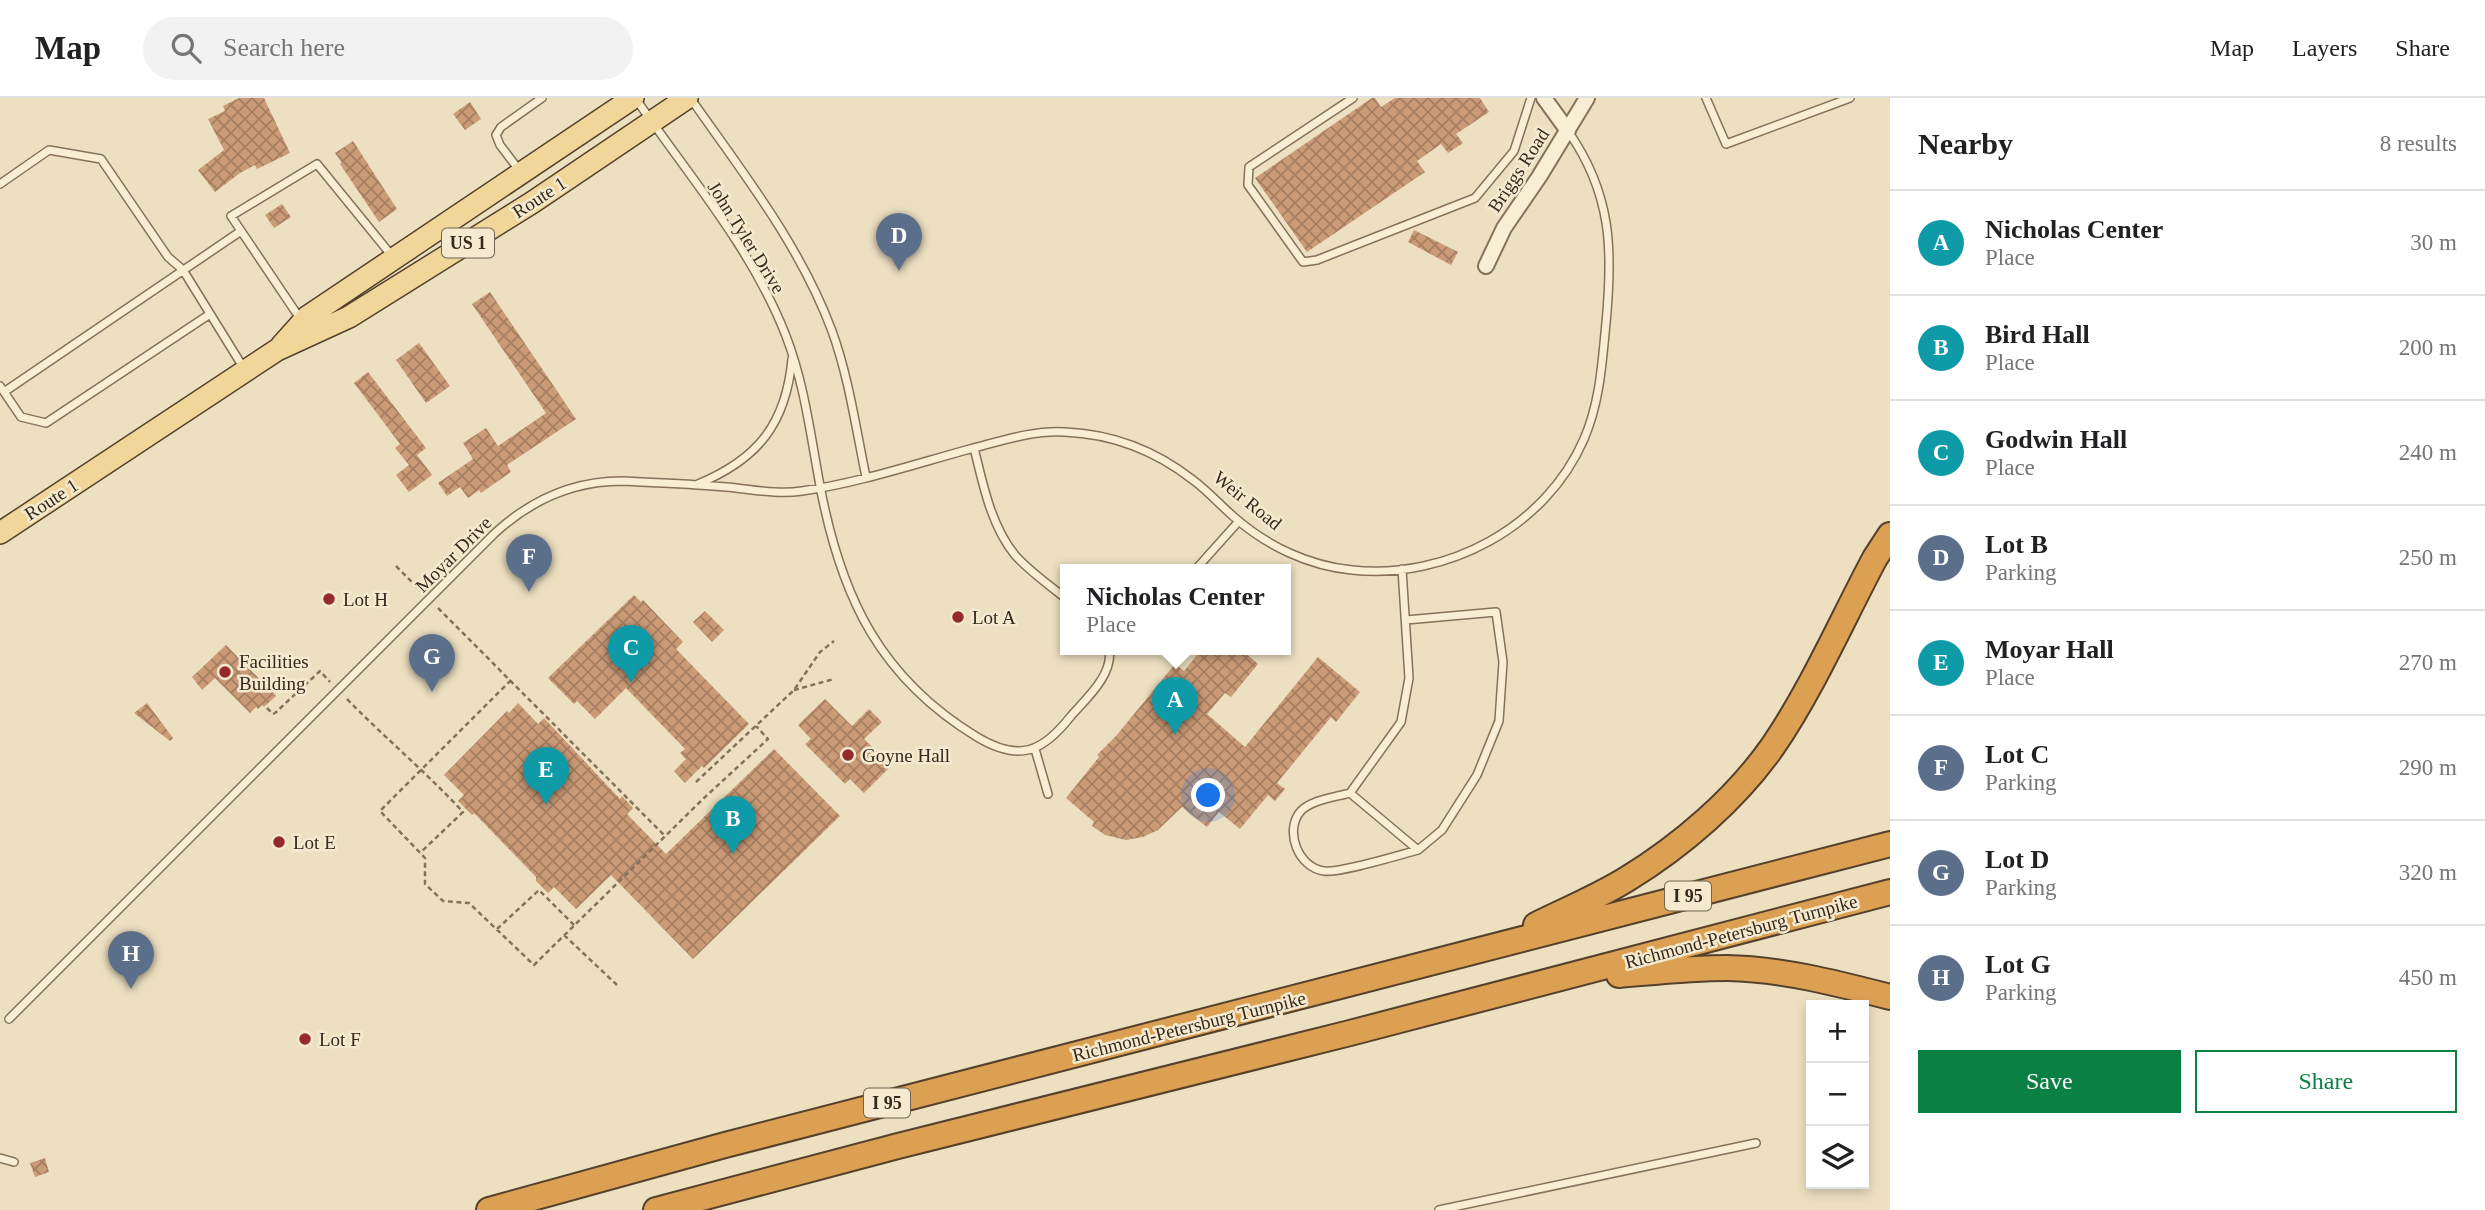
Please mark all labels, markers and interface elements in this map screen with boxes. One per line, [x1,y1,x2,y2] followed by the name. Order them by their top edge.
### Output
[143,17,633,80] search box
[167,29,205,67] icon: search
[35,30,101,66] text: Map
[223,33,345,62] text: Search here
[2210,35,2254,61] text: Map
[2292,35,2357,61] text: Layers
[2395,35,2450,61] text: Share
[1484,124,1554,216] street label: Briggs Road
[1918,127,2013,160] text: Nearby
[2380,131,2457,156] text: 8 results
[509,172,570,222] street label: Route 1
[704,177,789,297] street label: John Tyler Drive
[876,213,922,271] pin: D
[1985,215,2163,244] text: Nicholas Center
[442,228,494,258] road number: US 1
[1933,230,1949,255] text: A
[2410,230,2457,255] text: 30 m
[1985,245,2035,270] text: Place
[1985,320,2090,349] text: Bird Hall
[1933,335,1949,360] text: B
[2399,335,2457,360] text: 200 m
[1985,350,2035,375] text: Place
[1985,425,2127,454] text: Godwin Hall
[1933,440,1949,465] text: C
[2399,440,2457,465] text: 240 m
[1985,455,2035,480] text: Place
[1209,467,1286,534] street label: Weir Road
[21,474,82,524] street label: Route 1
[411,512,496,597] street label: Moyar Drive
[1985,530,2048,559] text: Lot B
[506,534,552,592] pin: F
[1933,545,1949,570] text: D
[2399,545,2457,570] text: 250 m
[1985,560,2057,585] text: Parking
[1060,564,1291,655] popup
[1086,582,1265,611] text: Nicholas Center
[343,589,388,610] place label: Lot H
[321,591,337,607] marker: Lot H
[972,607,1016,628] place label: Lot A
[950,609,966,625] marker: Lot A
[1086,612,1136,637] text: Place
[608,625,654,683] pin: C
[409,634,455,692] pin: G
[1985,635,2114,664] text: Moyar Hall
[1933,650,1949,675] text: E
[2399,650,2457,675] text: 270 m
[239,651,309,694] place label: Facilities Building
[217,664,233,680] marker: Facilities Building
[1985,665,2035,690] text: Place
[1152,677,1198,735] pin: A
[1985,740,2049,769] text: Lot C
[862,745,950,766] place label: Goyne Hall
[523,747,569,805] pin: E
[840,747,856,763] marker: Goyne Hall
[1934,755,1948,780] text: F
[2399,755,2457,780] text: 290 m
[1985,770,2057,795] text: Parking
[1191,778,1225,812] your location
[710,796,756,854] pin: B
[293,832,336,853] place label: Lot E
[271,834,287,850] marker: Lot E
[1985,845,2049,874] text: Lot D
[1932,860,1950,885] text: G
[2399,860,2457,885] text: 320 m
[1985,875,2057,900] text: Parking
[1665,882,1711,910] road number: I 95
[1623,890,1860,973] street label: Richmond-Petersburg Turnpike
[108,931,154,989] pin: H
[1985,950,2051,979] text: Lot G
[1932,965,1950,990] text: H
[2399,965,2457,990] text: 450 m
[1985,980,2057,1005] text: Parking
[1070,987,1308,1066] street label: Richmond-Petersburg Turnpike
[1806,1000,1869,1189] map controls
[1806,1000,1869,1063] button: +
[319,1029,361,1050] place label: Lot F
[297,1031,313,1047] marker: Lot F
[1918,1050,2181,1113] button: Save
[2195,1050,2457,1113] button: Share
[1806,1063,1869,1126] button: −
[864,1088,910,1118] road number: I 95
[1806,1126,1869,1189] button: layers

